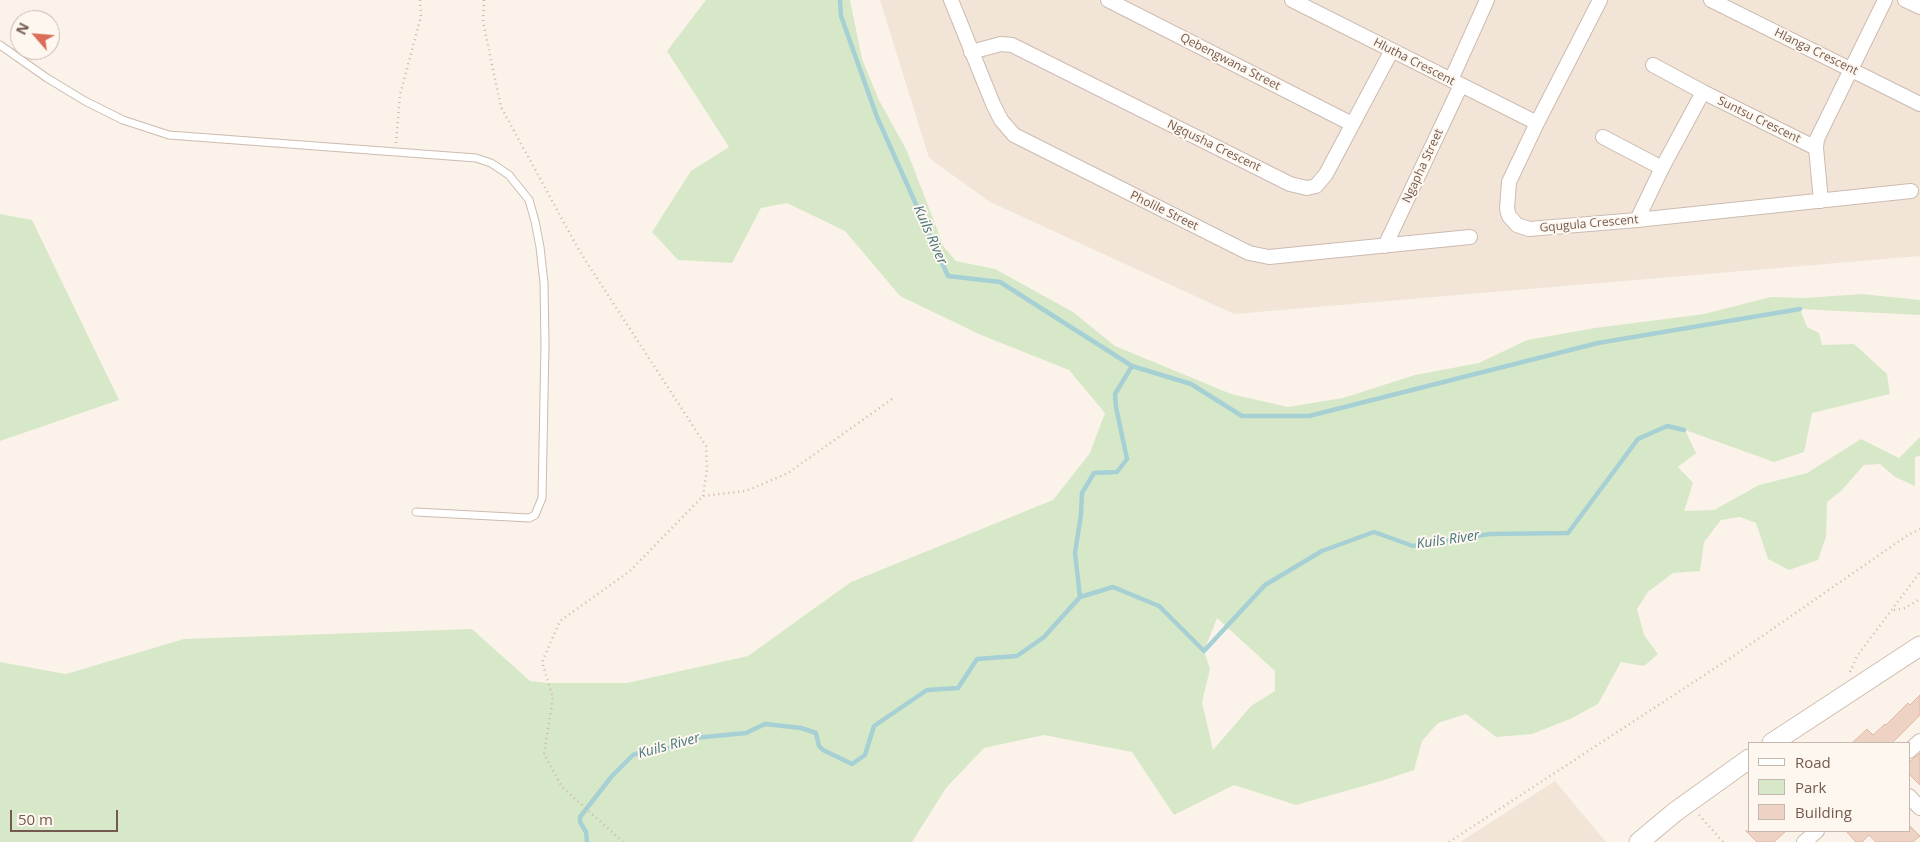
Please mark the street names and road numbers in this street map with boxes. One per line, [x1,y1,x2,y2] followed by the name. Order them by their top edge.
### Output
[1772,26,1860,78] street label: Hlanga Crescent
[1177,30,1283,94] street label: Qebengwana Street
[1371,35,1457,89] street label: Hlutha Crescent
[1715,94,1803,146] street label: Suntsu Crescent
[1165,117,1263,175] street label: Ngqusha Crescent
[1400,127,1446,205] street label: Ngapha Street
[1127,188,1201,234] street label: Pholile Street
[1539,213,1639,235] street label: Gqugula Crescent

